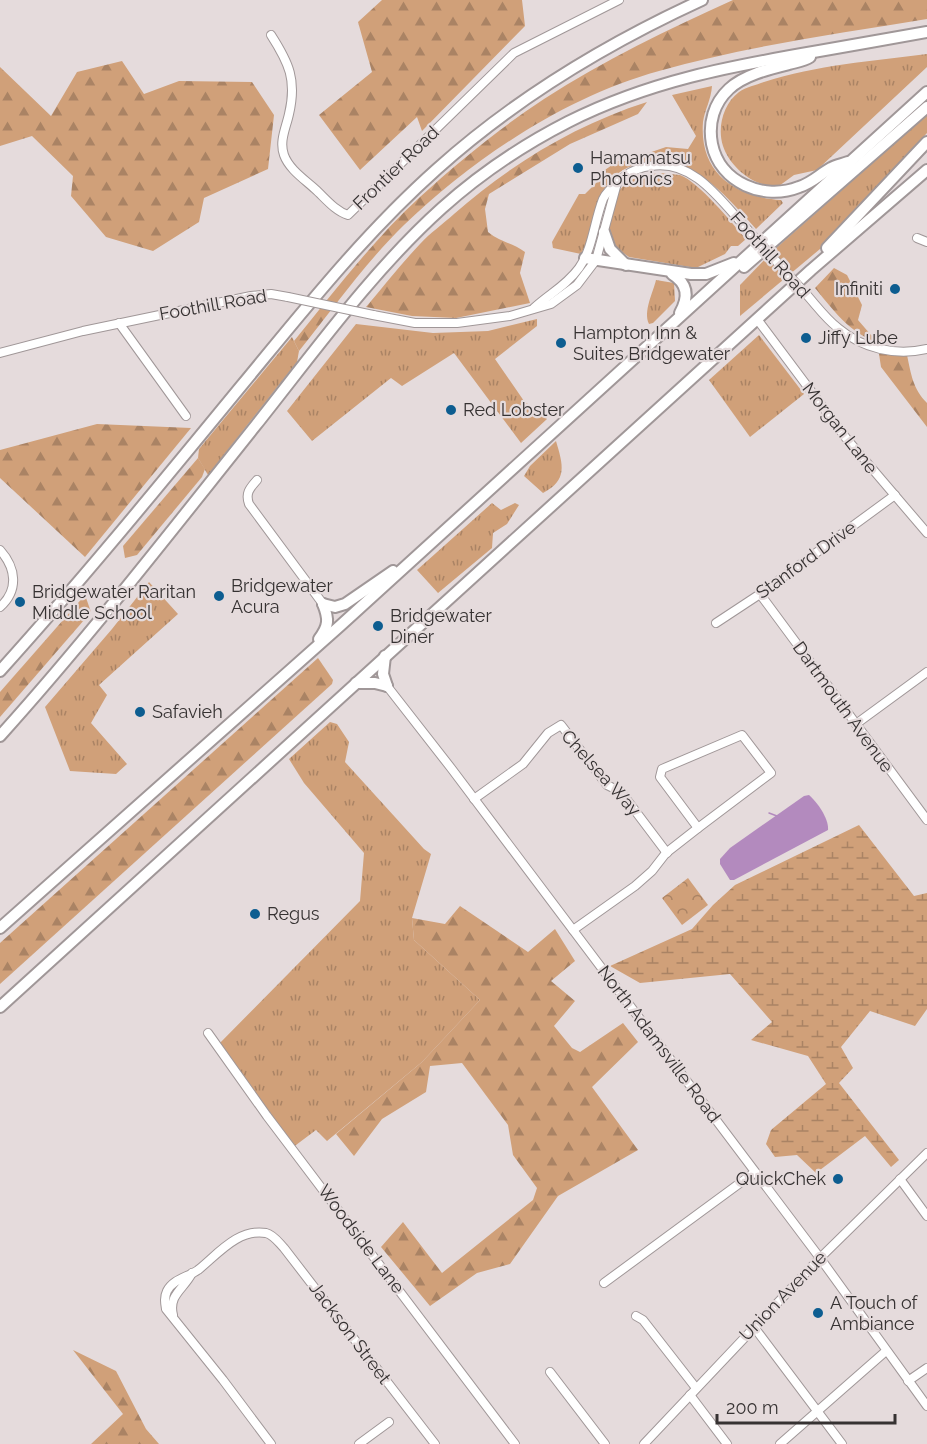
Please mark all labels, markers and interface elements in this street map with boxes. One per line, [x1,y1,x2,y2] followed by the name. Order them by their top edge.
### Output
[348,121,443,214] street label: Frontier Road
[590,147,691,189] place label: Hamamatsu Photonics
[571,161,585,175] marker: Hamamatsu Photonics
[726,207,815,302] street label: Foothill Road
[835,278,883,299] place label: Infiniti
[888,282,902,296] marker: Infiniti
[158,285,268,324] street label: Foothill Road
[573,322,731,364] place label: Hampton Inn & Suites Bridgewater
[818,327,898,348] place label: Jiffy Lube
[799,331,813,345] marker: Jiffy Lube
[554,336,568,350] marker: Hampton Inn & Suites Bridgewater
[798,378,883,478] street label: Morgan Lane
[463,399,565,420] place label: Red Lobster
[444,403,458,417] marker: Red Lobster
[752,516,860,603] street label: Stanford Drive
[231,575,333,617] place label: Bridgewater Acura
[32,581,196,623] place label: Bridgewater Raritan Middle School
[212,589,226,603] marker: Bridgewater Acura
[13,595,27,609] marker: Bridgewater Raritan Middle School
[390,605,492,647] place label: Bridgewater Diner
[371,619,385,633] marker: Bridgewater Diner
[789,637,898,777] street label: Dartmouth Avenue
[152,701,223,722] place label: Safavieh
[133,705,147,719] marker: Safavieh
[557,725,646,820] street label: Chelsea Way
[267,903,320,924] place label: Regus
[248,907,262,921] marker: Regus
[594,961,725,1126] street label: North Adamsville Road
[736,1168,826,1189] place label: QuickChek
[831,1172,845,1186] marker: QuickChek
[314,1180,409,1298] street label: Woodside Lane
[735,1246,831,1345] street label: Union Avenue
[305,1278,396,1388] street label: Jackson Street
[830,1292,919,1334] place label: A Touch of Ambiance
[811,1306,825,1320] marker: A Touch of Ambiance
[717,1387,896,1425] scale bar
[726,1397,779,1418] text: 200 m

